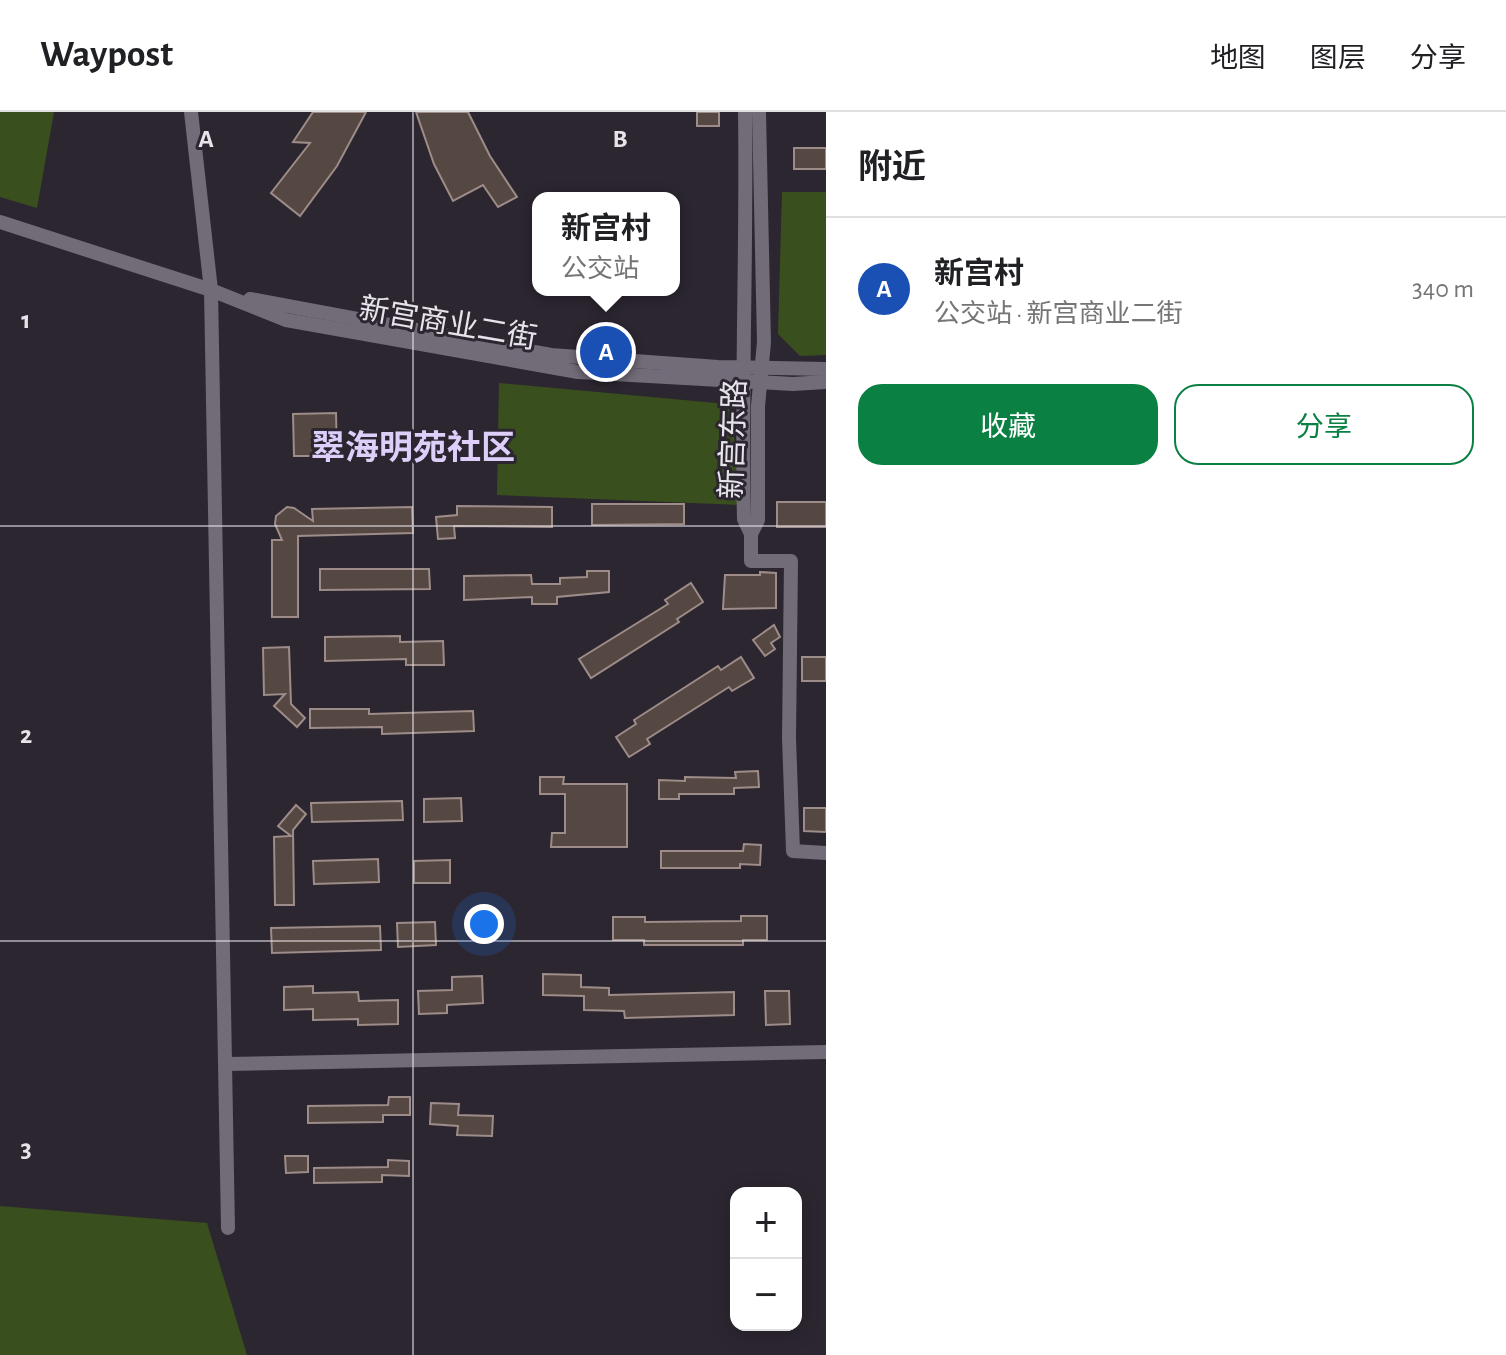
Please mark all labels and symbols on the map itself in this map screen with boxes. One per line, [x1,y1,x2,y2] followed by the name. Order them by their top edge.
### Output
[198,126,214,152] text: A
[612,126,628,152] text: B
[357,292,540,354] street label: 新宫商业二街
[21,307,31,333] text: 1
[580,322,632,382] pin: A
[715,378,751,499] street label: 新宫东路
[311,429,515,466] district label: 翠海明苑社区
[20,722,32,748] text: 2
[464,904,504,944] your location
[20,1136,32,1162] text: 3

